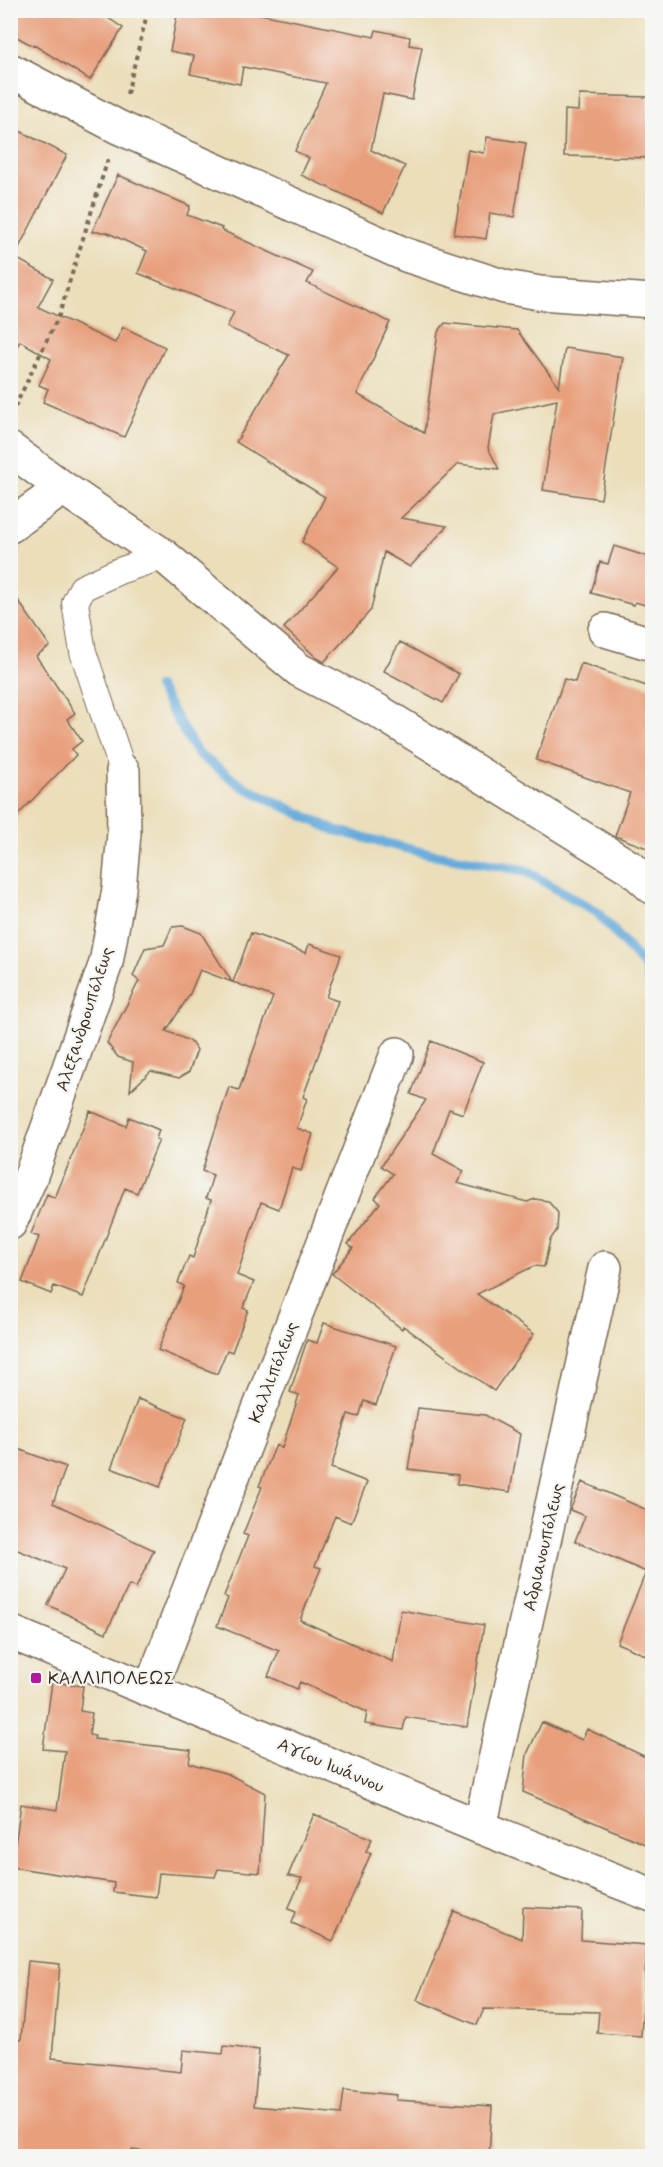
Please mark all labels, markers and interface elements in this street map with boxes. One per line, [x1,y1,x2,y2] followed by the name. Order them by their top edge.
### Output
[50,944,120,1095] street label: Αλεξανδρουπόλεως
[244,1318,304,1426] street label: Καλλιπόλεως
[518,1481,570,1614] street label: Αδριανουπόλεως
[48,1667,175,1691] place label: ΚΑΛΛΙΠΟΛΕΩΣ
[29,1671,43,1685] marker: ΚΑΛΛΙΠΟΛΕΩΣ
[274,1733,388,1799] street label: Αγίου Ιωάννου

